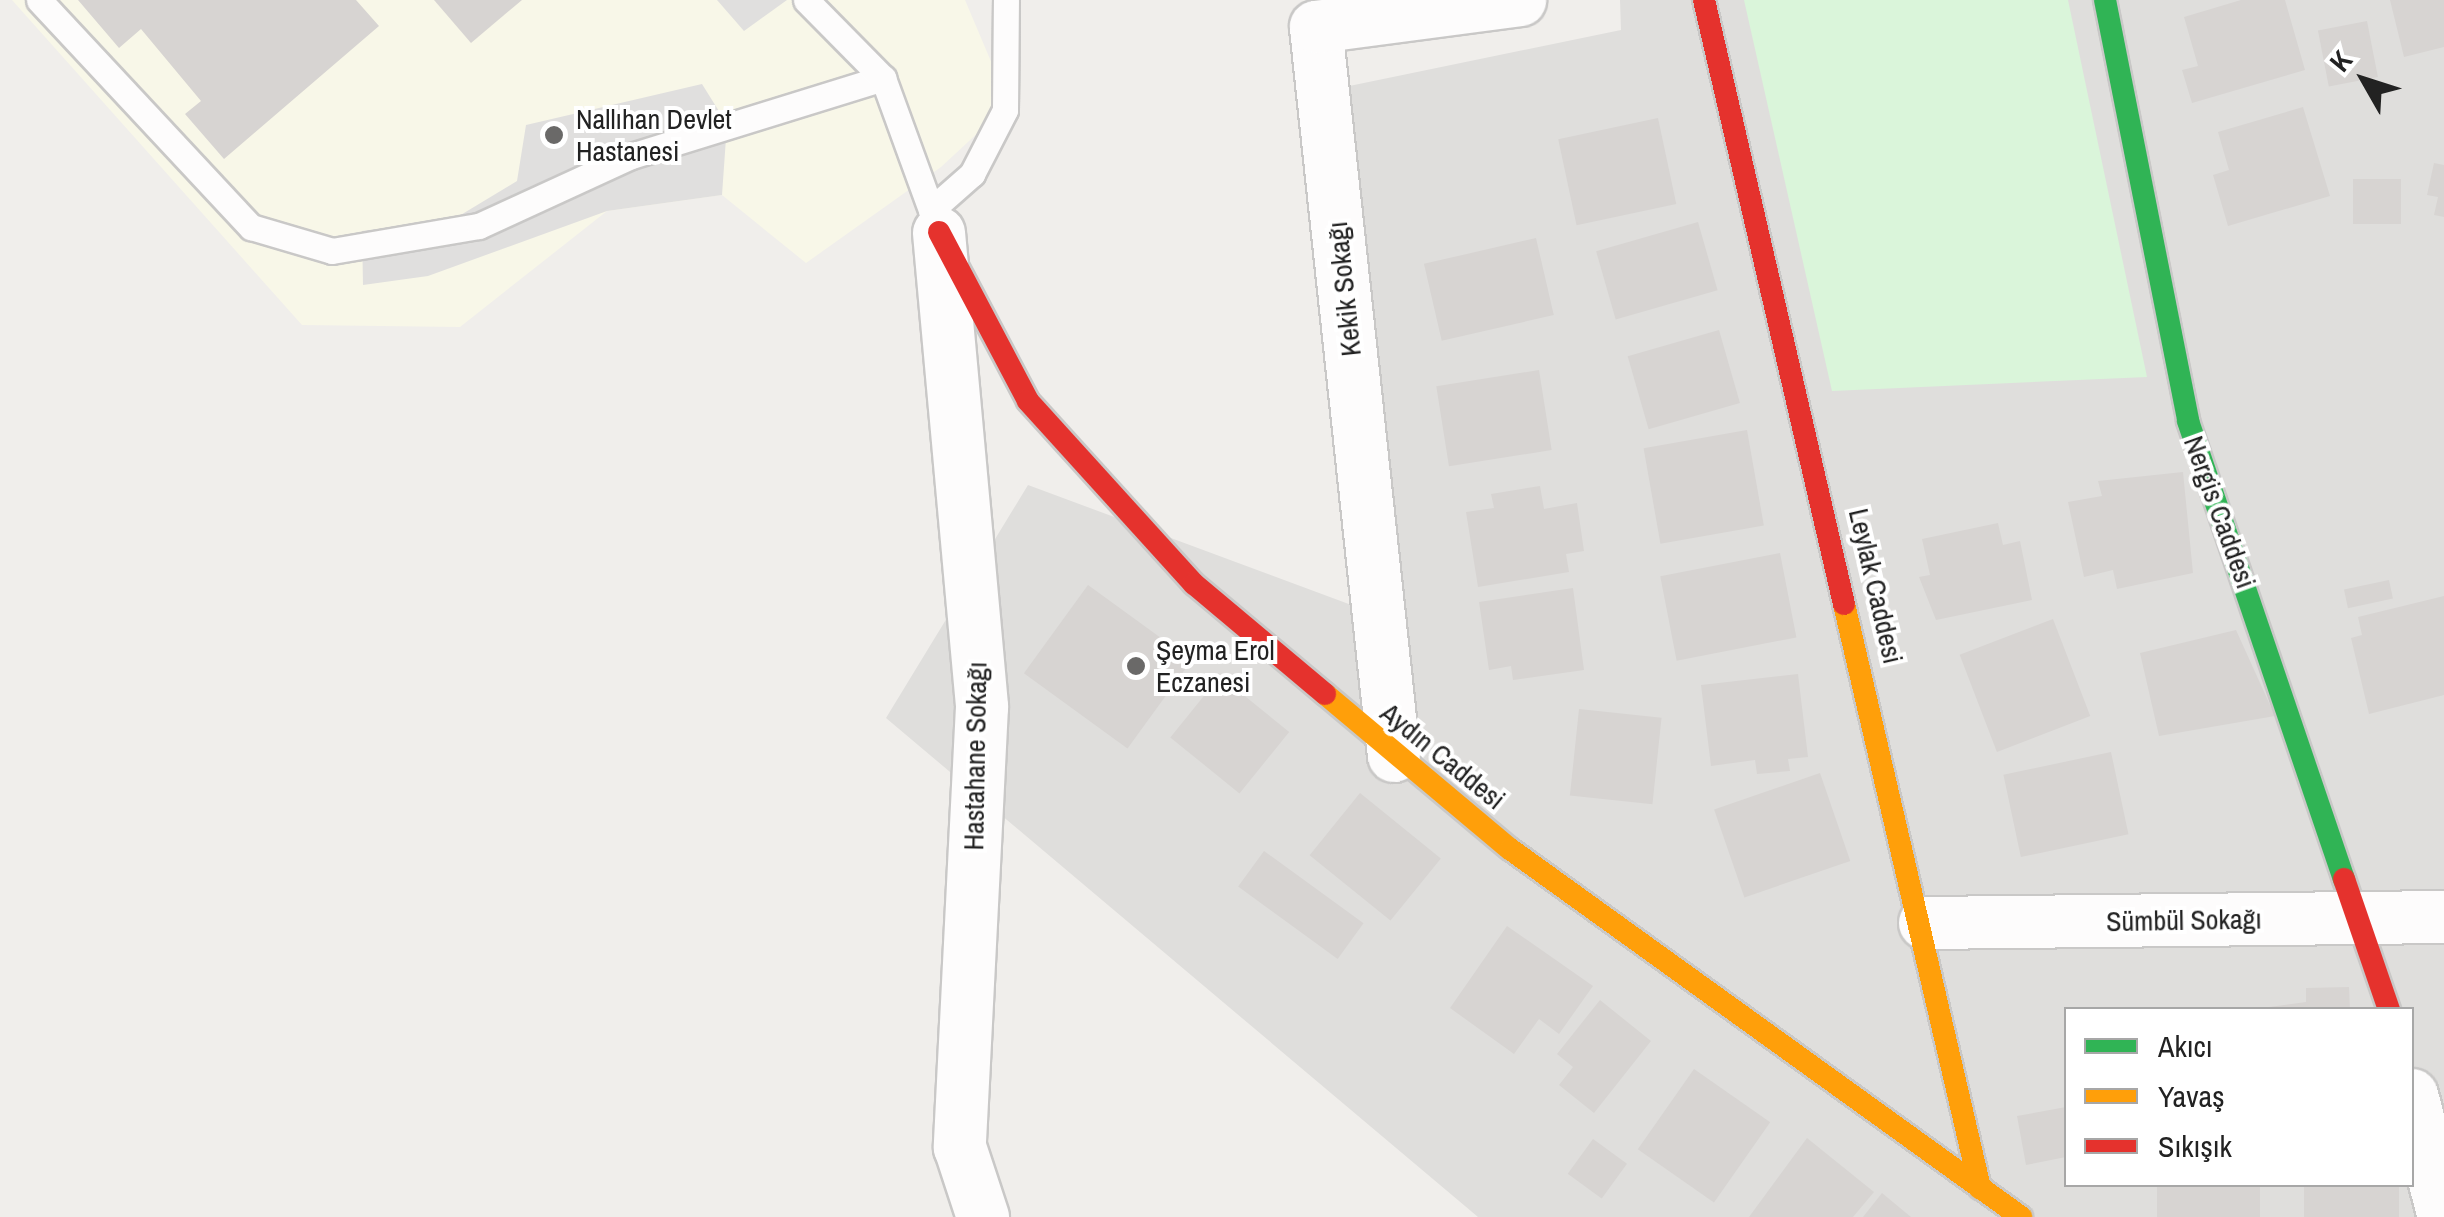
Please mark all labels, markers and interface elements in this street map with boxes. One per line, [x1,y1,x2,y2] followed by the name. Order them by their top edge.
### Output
[2314,30,2414,130] north arrow
[2321,43,2361,80] text: K
[576,102,732,168] place label: Nallıhan Devlet Hastanesi
[541,122,567,148] marker: Nallıhan Devlet Hastanesi
[1320,220,1368,358] street label: Kekik Sokağı
[2177,431,2263,593] street label: Nergis Caddesi
[1842,505,1910,667] street label: Leylak Caddesi
[1156,633,1275,699] place label: Şeyma Erol Eczanesi
[1125,655,1147,677] marker: Şeyma Erol Eczanesi
[957,661,993,851] street label: Hastahane Sokağı
[1374,696,1512,816] street label: Aydın Caddesi
[2106,902,2262,938] street label: Sümbül Sokağı
[2064,1007,2414,1187] legend
[2158,1026,2213,1066] text: Akıcı
[2158,1076,2225,1116] text: Yavaş
[2158,1126,2232,1166] text: Sıkışık

